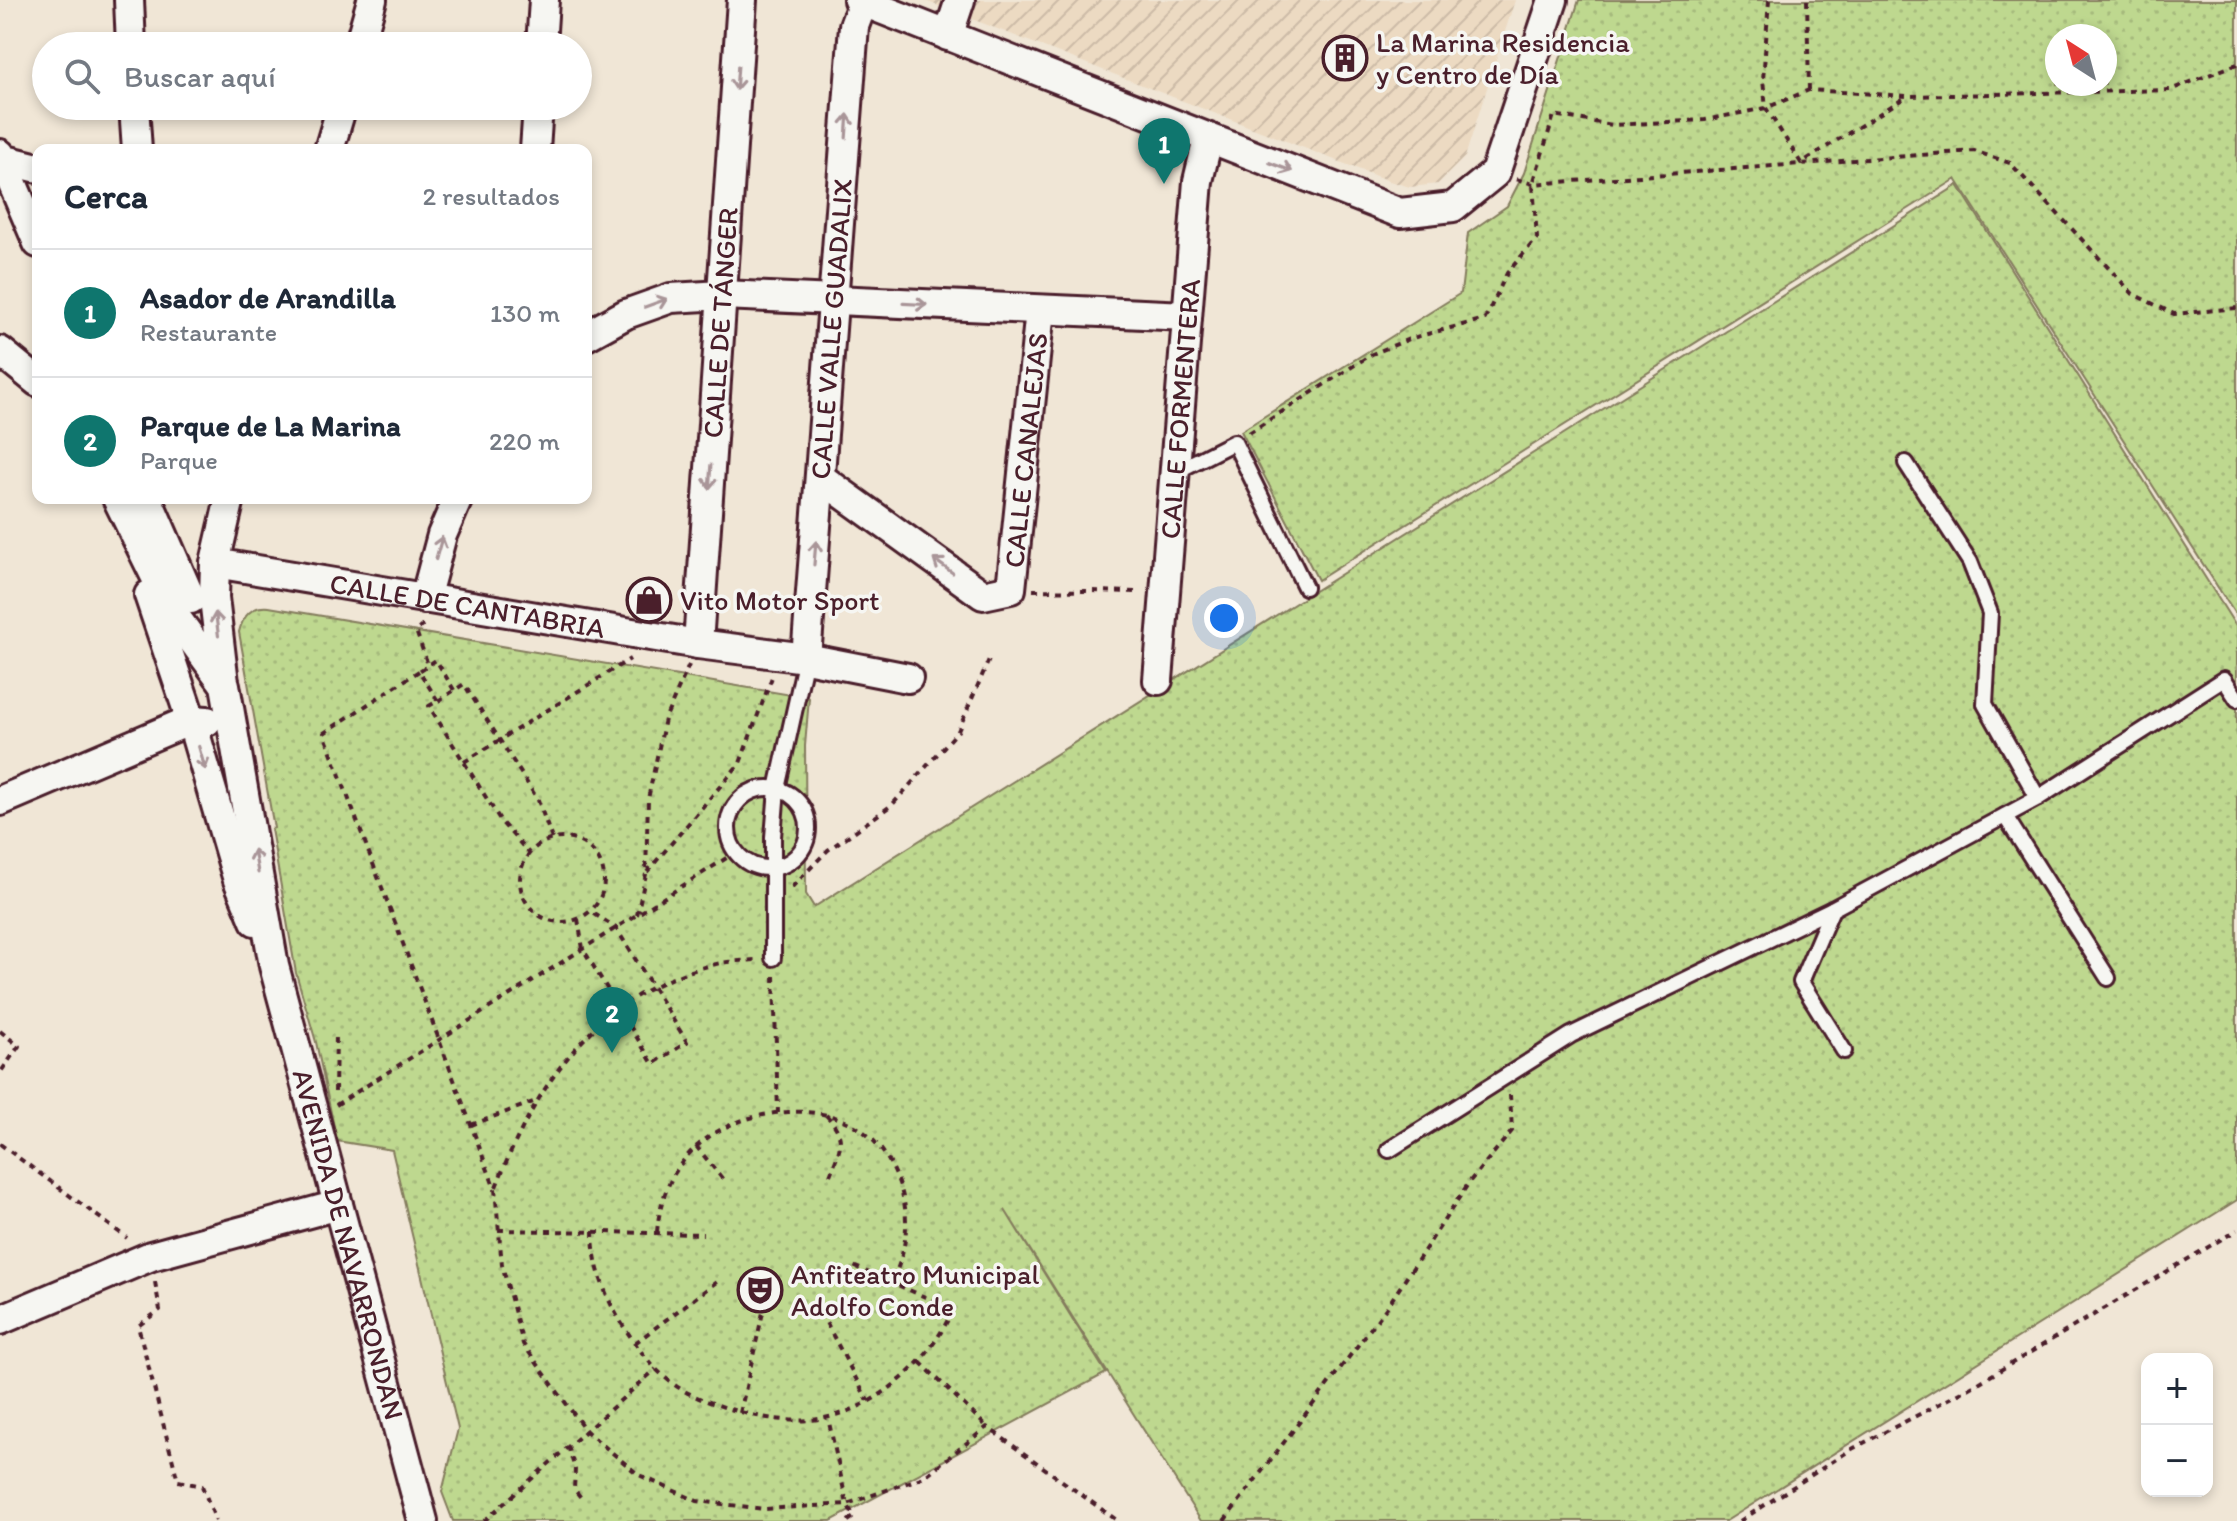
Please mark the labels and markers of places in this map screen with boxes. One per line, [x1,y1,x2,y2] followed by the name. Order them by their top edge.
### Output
[1376,25,1630,91] place label: La Marina Residencia y Centro de Día
[1321,34,1369,82] building icon: La Marina Residencia y Centro de Día
[1138,118,1190,184] pin: 1
[625,576,673,624] shop icon: Vito Motor Sport
[680,583,880,617] place label: Vito Motor Sport
[586,987,638,1053] pin: 2
[791,1257,1040,1323] place label: Anfiteatro Municipal Adolfo Conde
[736,1266,784,1314] theatre icon: Anfiteatro Municipal Adolfo Conde

